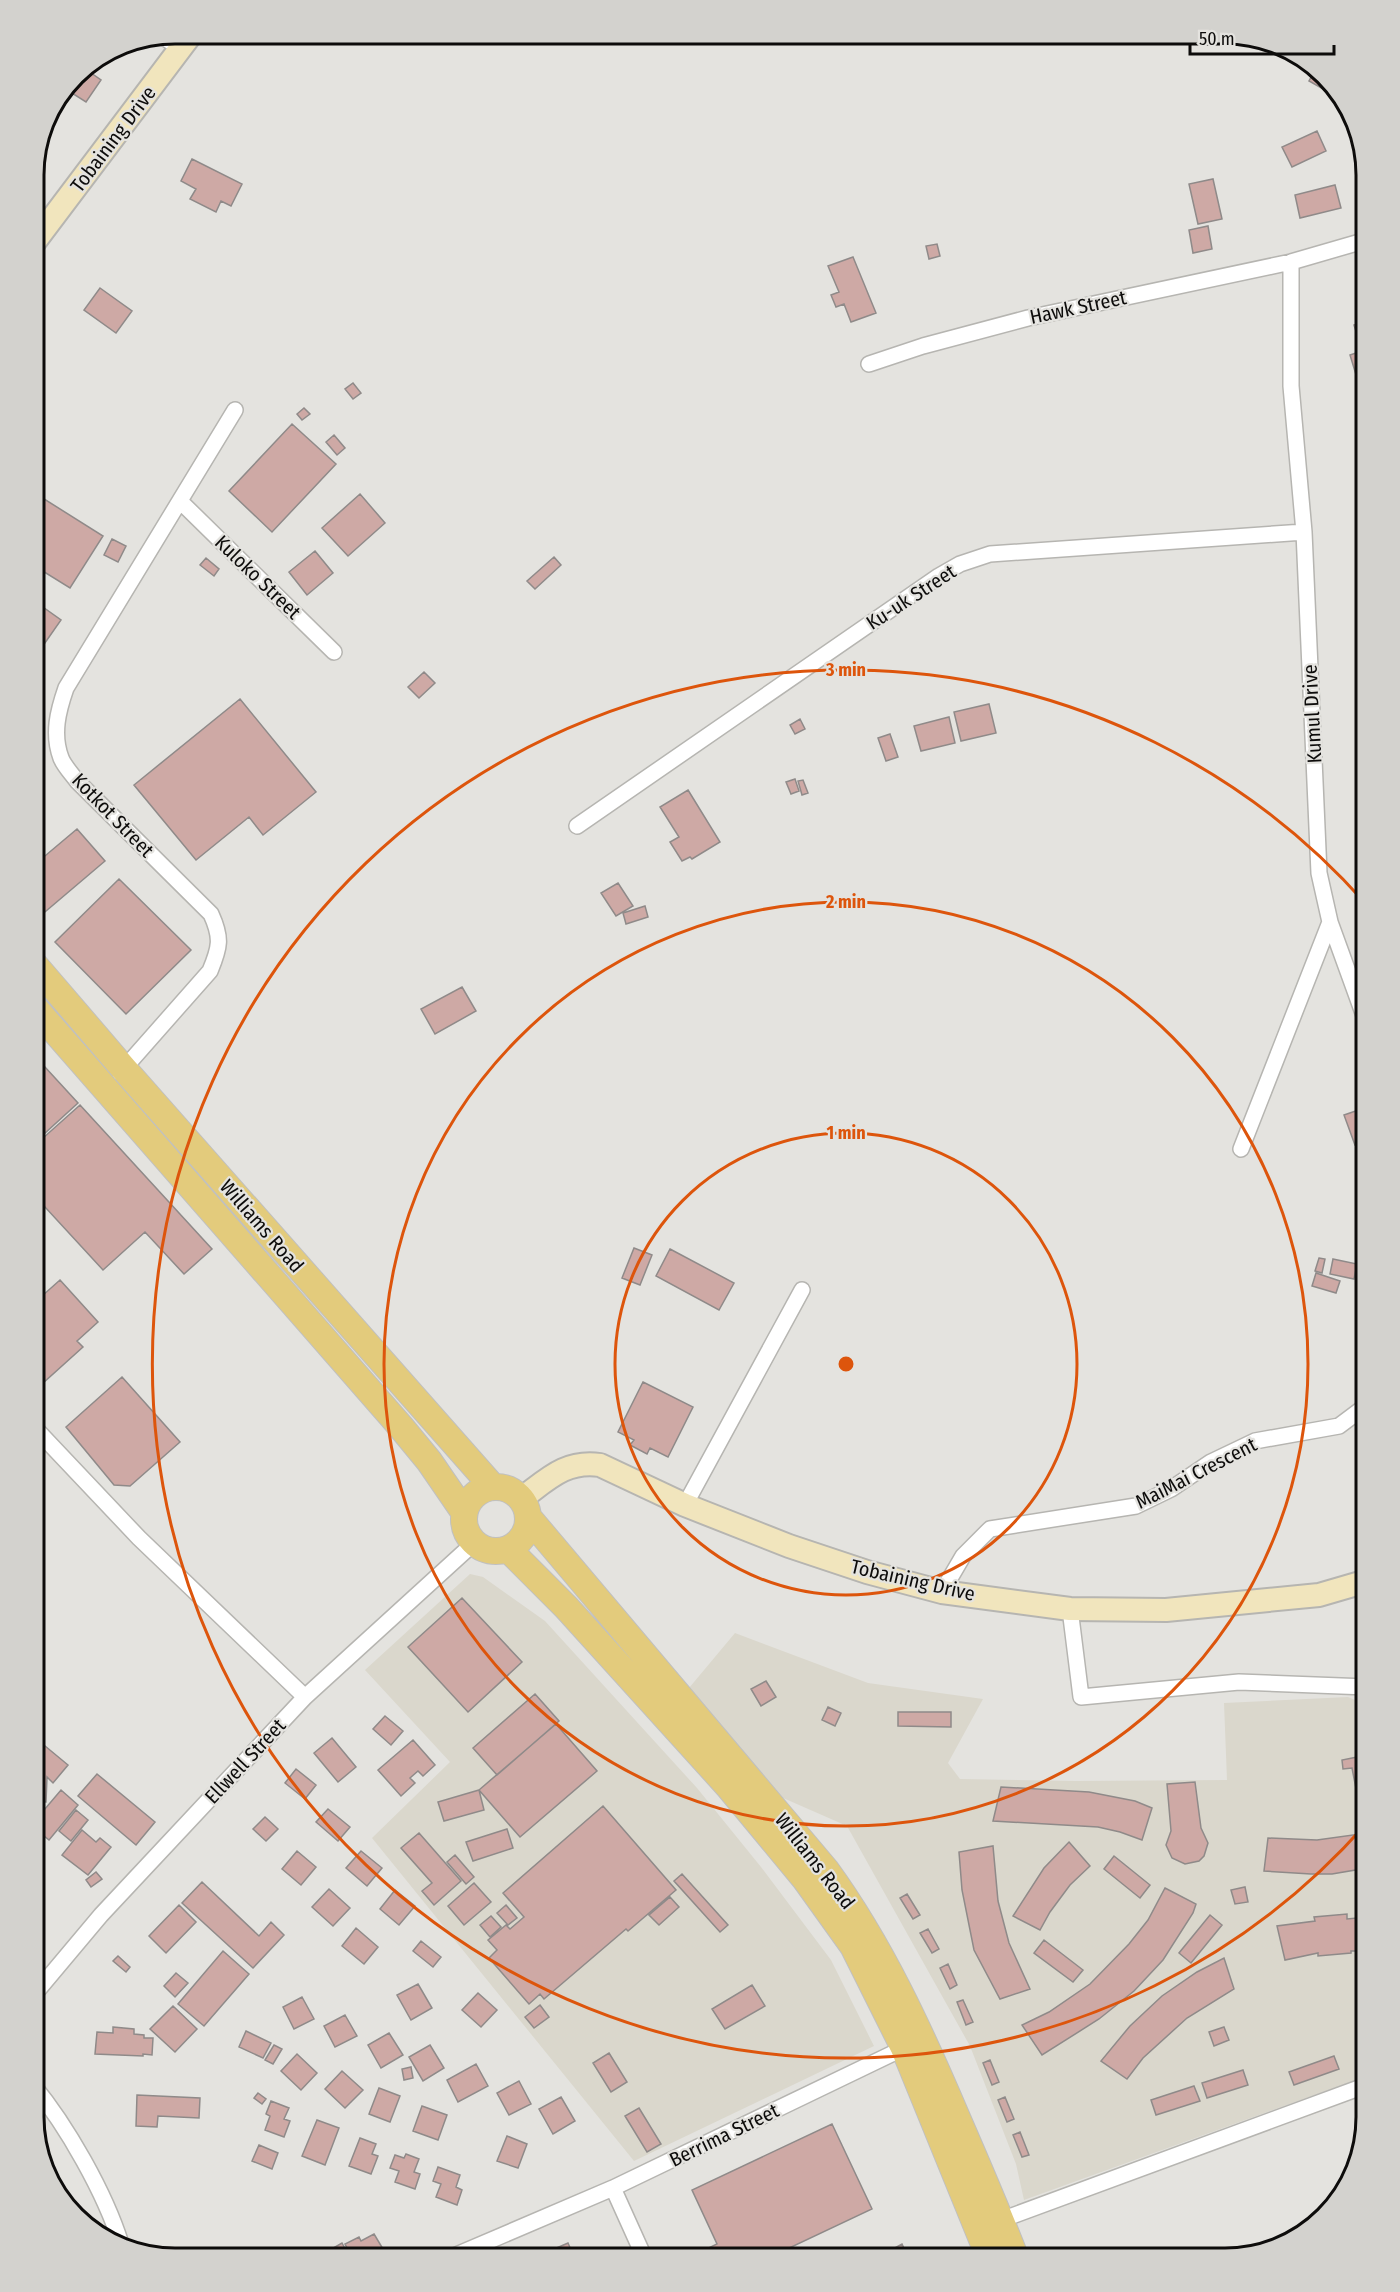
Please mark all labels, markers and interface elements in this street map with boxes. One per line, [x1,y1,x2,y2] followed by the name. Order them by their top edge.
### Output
[1190,18,1334,56] scale bar
[1199,28,1235,50] text: 50 m
[65,81,161,197] street label: Tobaining Drive
[1028,285,1129,329] street label: Hawk Street
[210,530,306,624] street label: Kuloko Street
[862,559,961,635] street label: Ku-uk Street
[825,659,866,681] text: 3 min
[1297,664,1327,764] street label: Kumul Drive
[67,768,159,862] street label: Kotkot Street
[825,891,866,913] text: 2 min
[826,1122,866,1144] text: 1 min
[215,1175,309,1277] street label: Williams Road
[836,1354,856,1374] centre of rings
[1131,1432,1261,1514] street label: MaiMai Crescent
[849,1554,977,1606] street label: Tobaining Drive
[200,1713,291,1808] street label: Ellwell Street
[770,1808,860,1914] street label: Williams Road
[665,2098,783,2172] street label: Berrima Street

